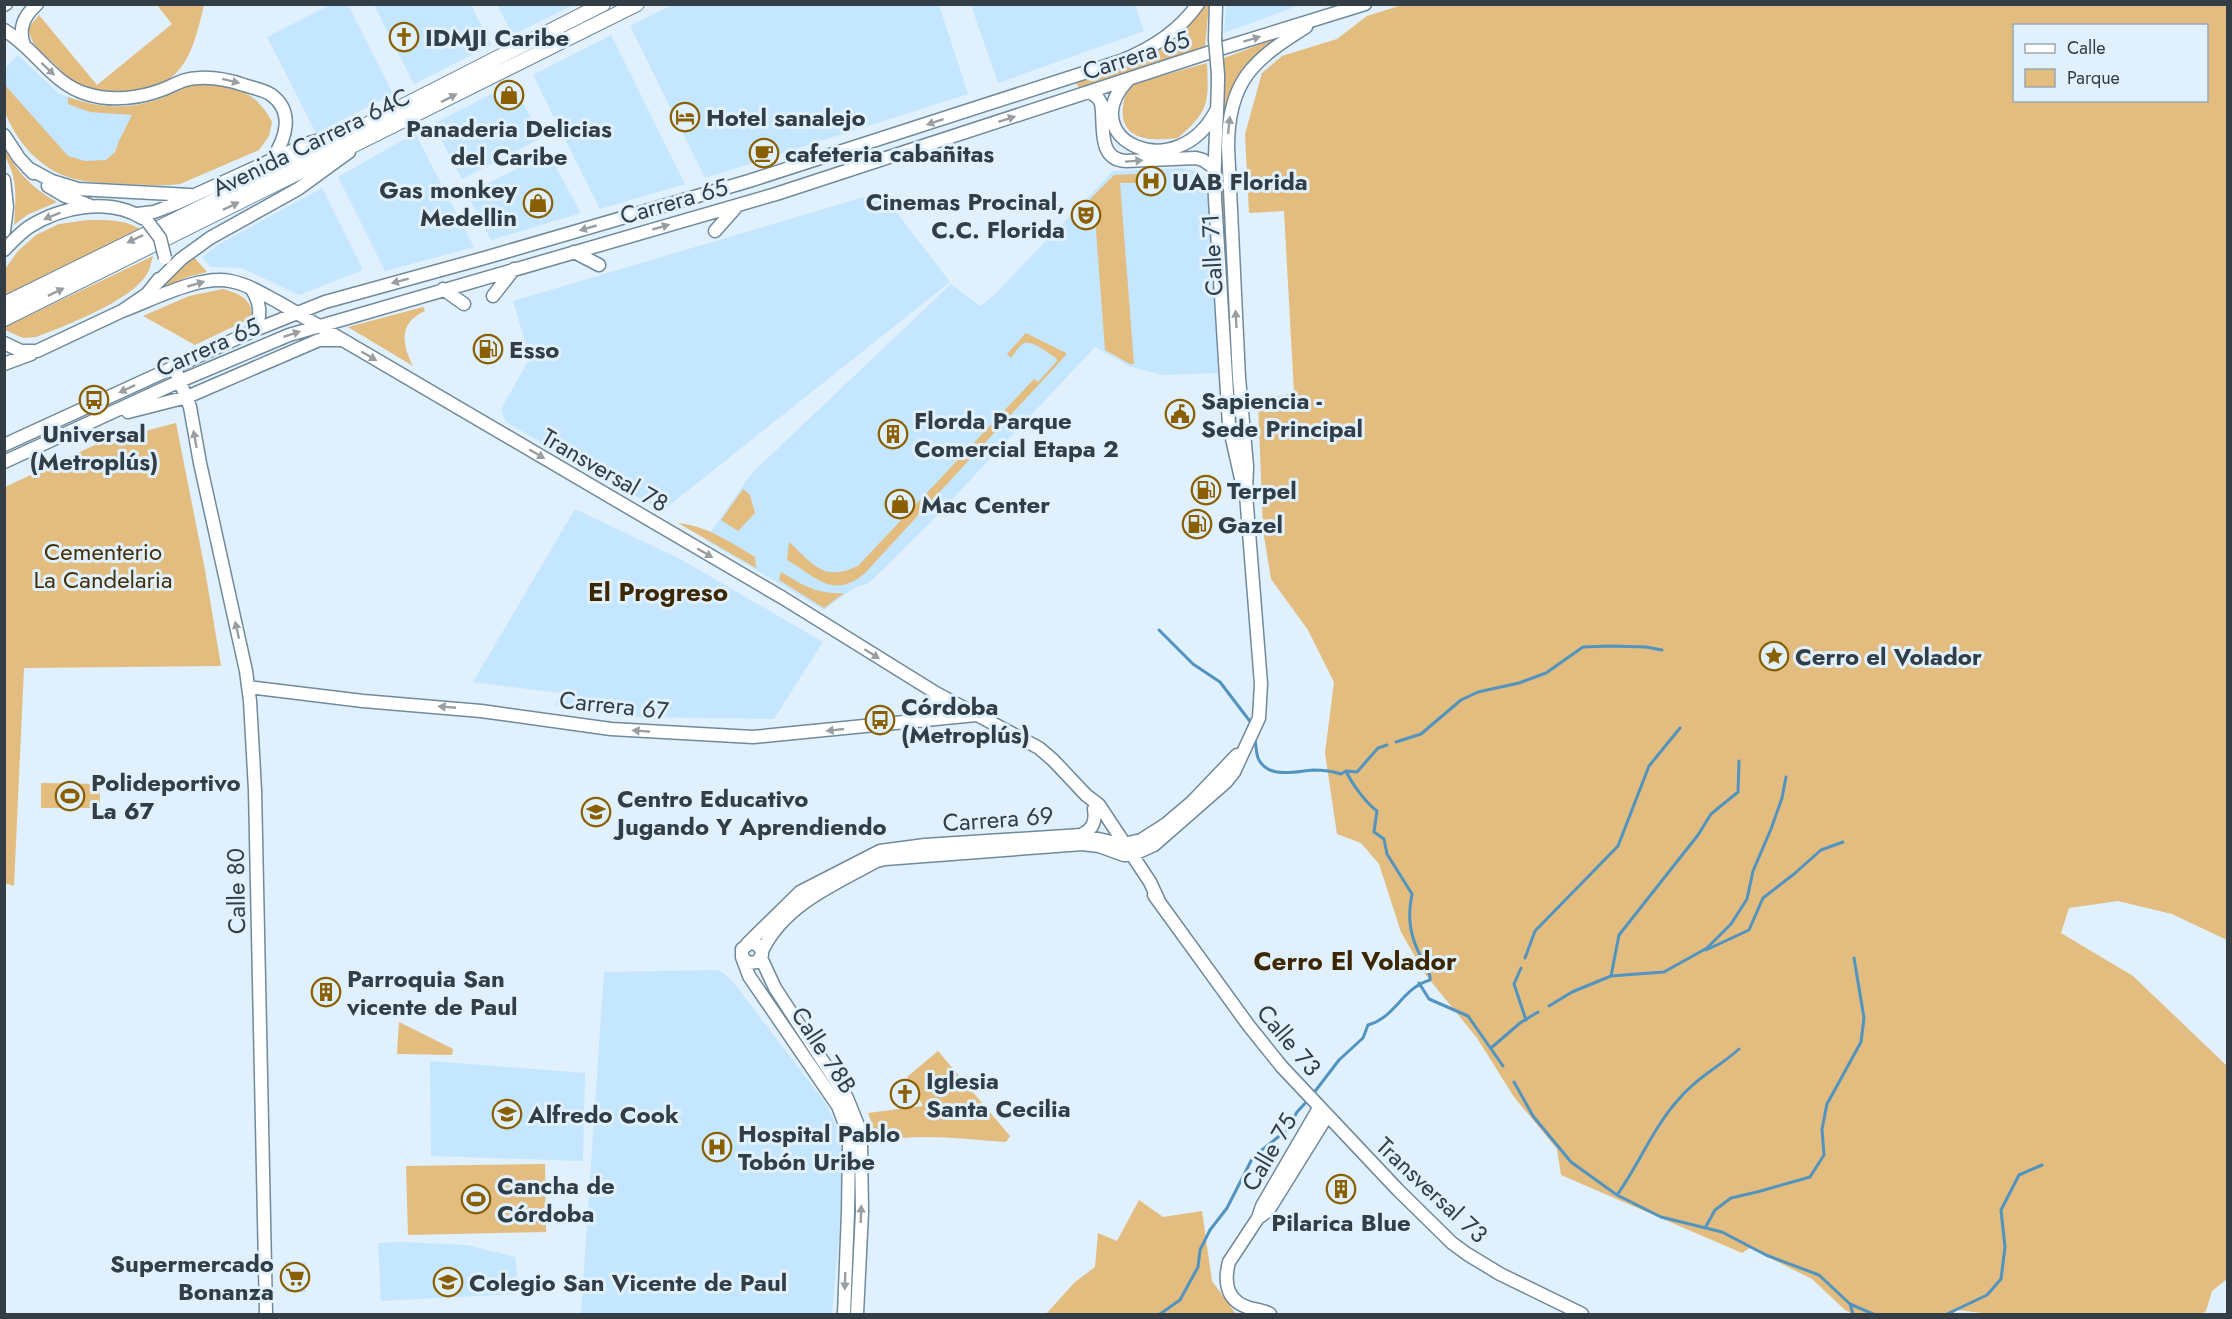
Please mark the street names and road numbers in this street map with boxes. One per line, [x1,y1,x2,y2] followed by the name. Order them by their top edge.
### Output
[1078,21,1194,89] street label: Carrera 65
[206,79,416,205] street label: Avenida Carrera 64C
[616,169,732,233] street label: Carrera 65
[1192,213,1232,297] street label: Calle 71
[150,308,266,386] street label: Carrera 65
[535,419,675,521] street label: Transversal 78
[558,682,671,728] street label: Carrera 67
[941,798,1055,840] street label: Carrera 69
[218,848,254,934] street label: Calle 80
[1249,996,1329,1084] street label: Calle 73
[783,1000,865,1100] street label: Calle 78B
[1233,1107,1305,1197] street label: Calle 75
[1368,1129,1496,1251] street label: Transversal 73

